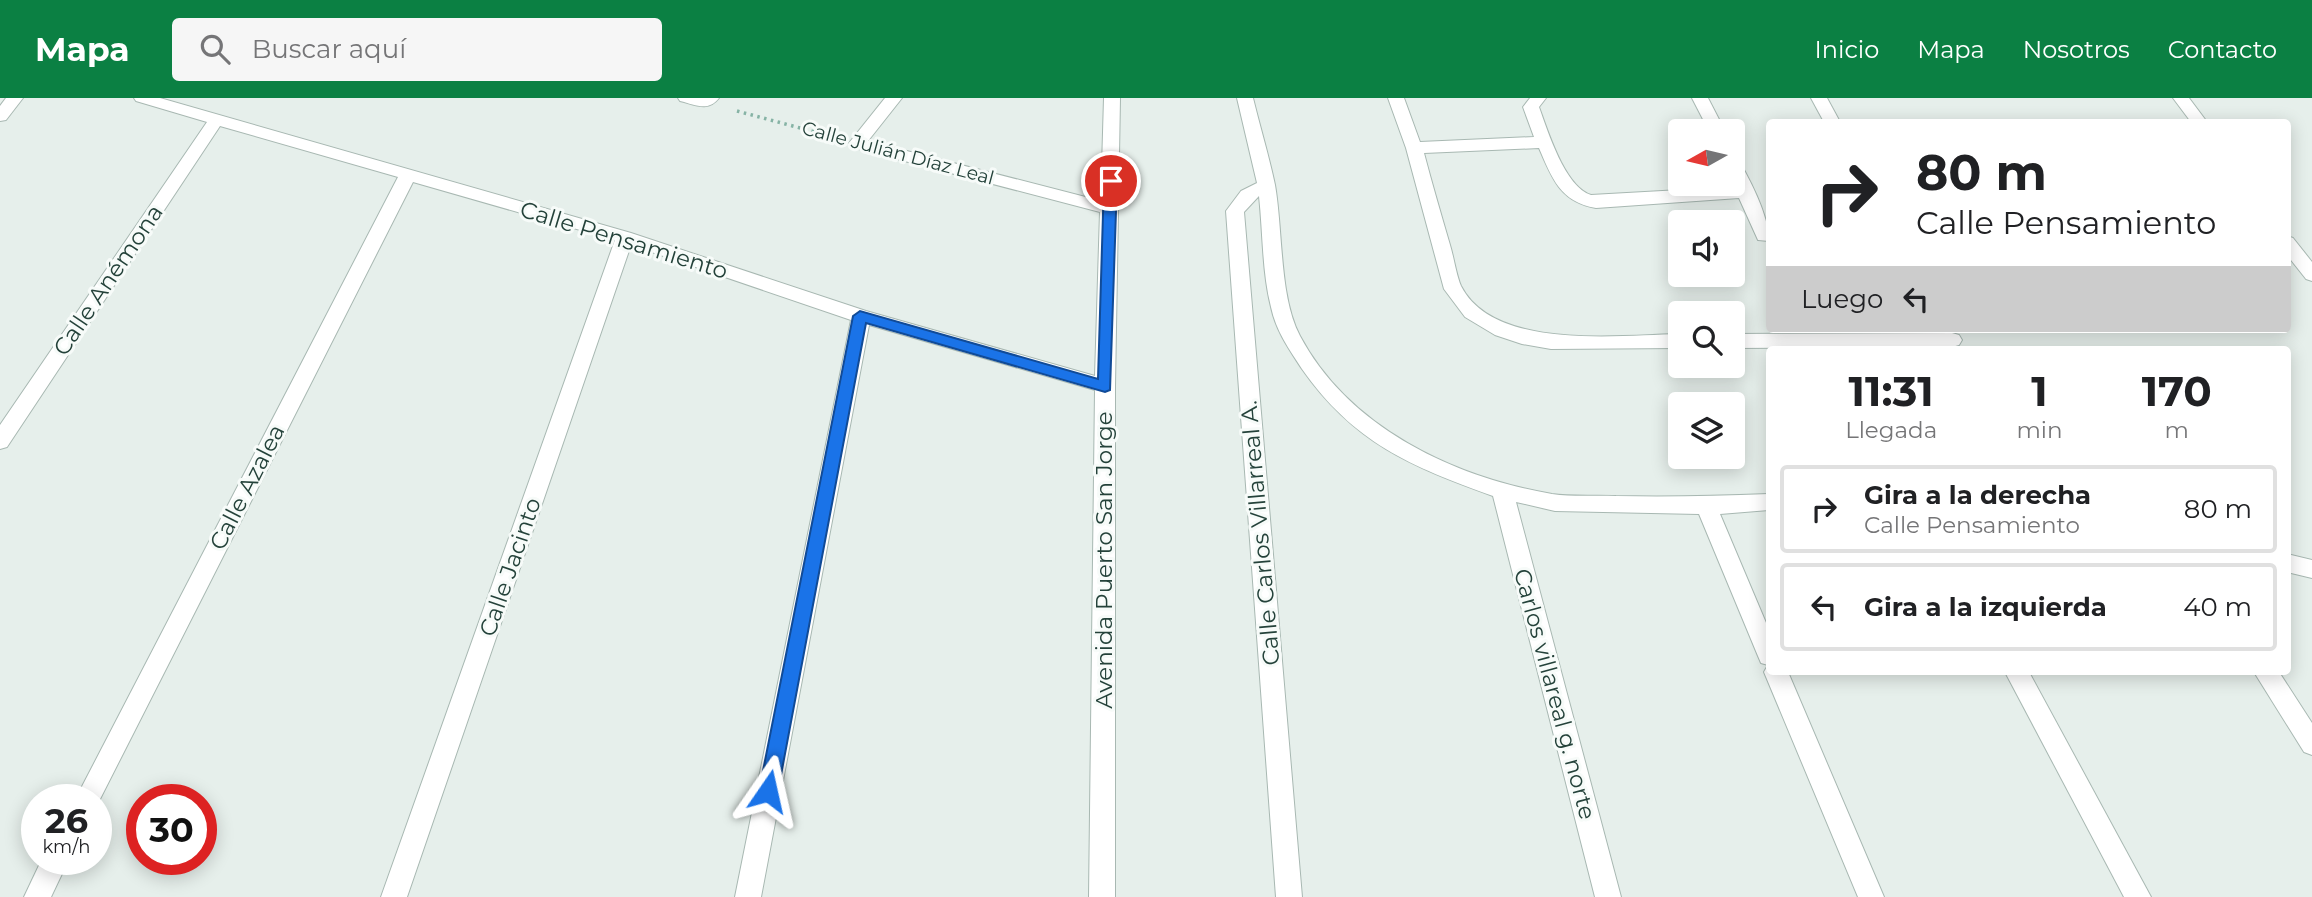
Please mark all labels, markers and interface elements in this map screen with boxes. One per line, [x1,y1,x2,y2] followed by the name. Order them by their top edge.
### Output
[172,18,662,81] search box
[35,29,130,69] text: Mapa
[196,30,234,68] icon: search
[252,33,406,65] text: Buscar aquí
[1814,35,1879,64] text: Inicio
[1917,35,1985,64] text: Mapa
[2023,35,2130,64] text: Nosotros
[2168,35,2277,64] text: Contacto
[799,116,997,190] street label: Calle Julián Díaz Leal
[1668,119,1745,196] north arrow
[1668,119,1745,469] map controls
[1916,143,2047,202] text: 80 m
[1801,147,1892,238] icon: right
[1081,151,1141,211] pin
[1092,162,1130,200] icon: arrive
[517,195,731,285] street label: Calle Pensamiento
[47,199,169,361] street label: Calle Anémona
[1916,203,2216,242] text: Calle Pensamiento
[1668,210,1745,287] button: sound
[1897,280,1935,318] icon: left
[1801,283,1883,315] text: Luego
[1668,301,1745,378] button: search
[1849,365,1934,417] text: 11:31
[2031,365,2048,417] text: 1
[2142,365,2212,417] text: 170
[1668,392,1745,469] button: layers
[1234,399,1286,667] street label: Calle Carlos Villarreal A.
[1090,411,1118,709] street label: Avenida Puerto San Jorge
[1845,416,1937,444] text: Llegada
[2016,416,2063,444] text: min
[2165,416,2189,444] text: m
[203,420,291,554] street label: Calle Azalea
[1864,479,2091,511] text: Gira a la derecha
[1805,490,1843,528] icon: right
[2184,493,2252,525] text: 80 m
[473,494,547,640] street label: Calle Jacinto
[1864,511,2080,539] text: Calle Pensamiento
[1508,566,1602,822] street label: Carlos villareal g. norte
[1805,588,1843,626] icon: left
[1864,591,2107,623] text: Gira a la izquierda
[2183,591,2252,623] text: 40 m
[731,754,805,828] position arrow
[126,784,217,875] speed limit sign: 30
[45,799,88,842] text: 26
[42,836,91,858] text: km/h

